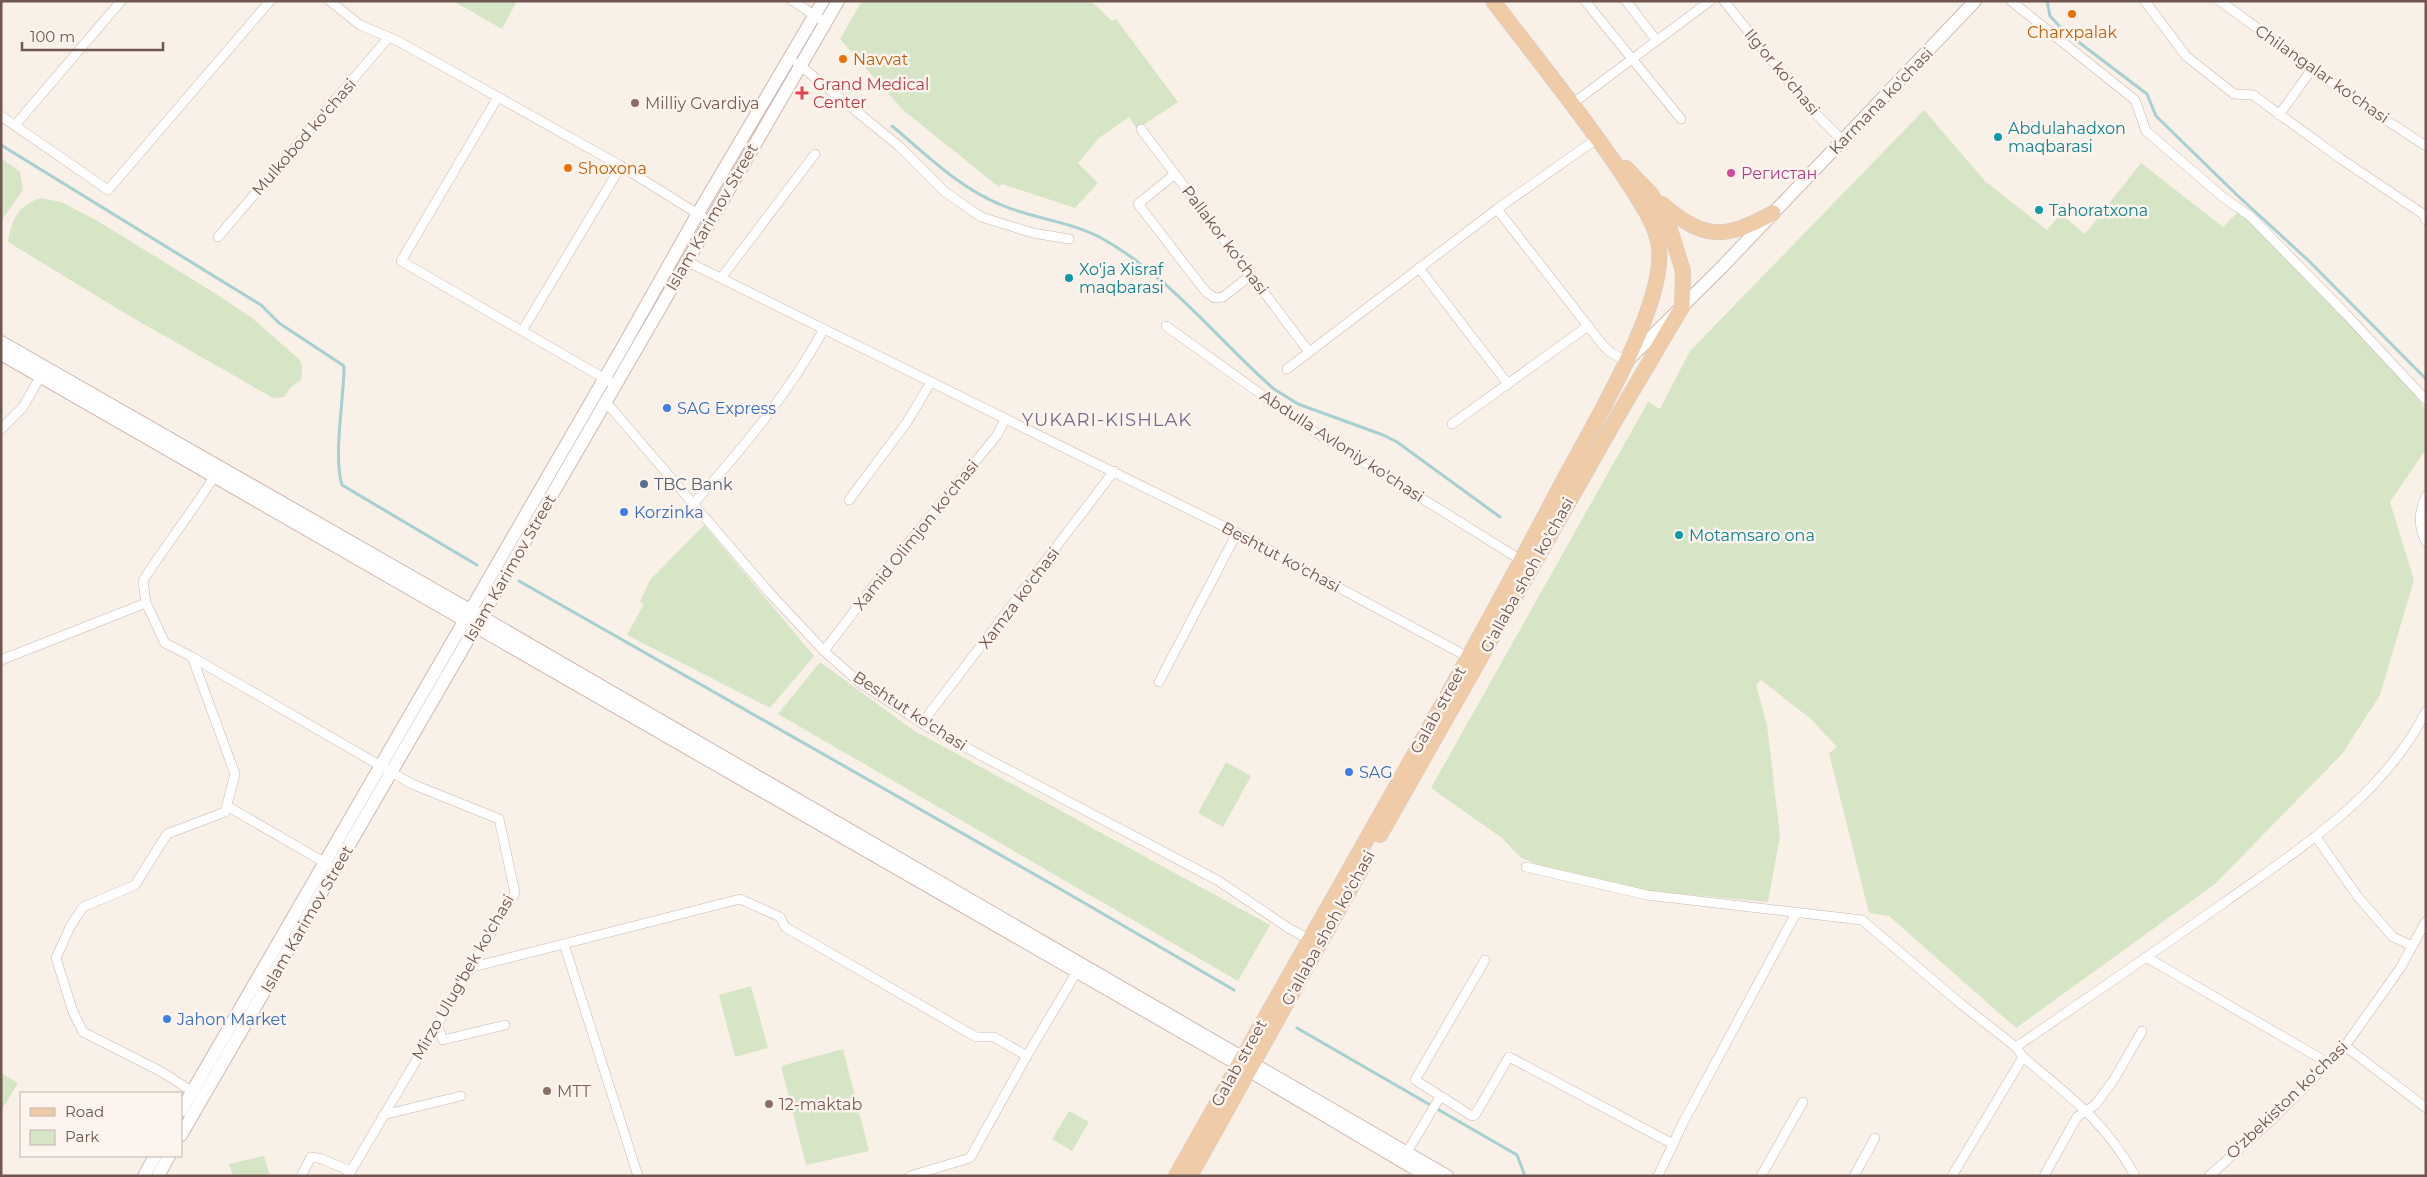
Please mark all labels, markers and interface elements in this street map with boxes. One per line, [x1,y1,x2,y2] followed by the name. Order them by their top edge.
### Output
[2066,8,2078,20] marker: Charxpalak
[22,20,164,52] scale bar
[2251,21,2393,127] street label: Chilangalar ko'chasi
[2027,23,2117,42] place label: Charxpalak
[1740,25,1824,119] street label: Ilg'or ko'chasi
[30,27,75,46] text: 100 m
[1825,44,1937,158] street label: Karmana ko'chasi
[853,50,909,69] place label: Navvat
[837,53,849,65] marker: Navvat
[248,75,360,199] street label: Mulkobod ko'chasi
[813,75,929,112] place label: Grand Medical Center
[795,86,809,100] marker: Grand Medical Center
[645,94,760,113] place label: Milliy Gvardiya
[629,97,641,109] marker: Milliy Gvardiya
[2008,119,2126,156] place label: Abdulahadxon maqbarasi
[1992,131,2004,143] marker: Abdulahadxon maqbarasi
[662,140,762,294] street label: Islam Karimov Street
[578,159,647,178] place label: Shoxona
[562,162,574,174] marker: Shoxona
[1741,164,1817,183] place label: Регистан
[1725,167,1737,179] marker: Регистан
[1178,182,1272,298] street label: Pallakor ko'chasi
[2049,201,2148,220] place label: Tahoratxona
[2033,204,2045,216] marker: Tahoratxona
[1079,260,1164,297] place label: Xo'ja Xisraf maqbarasi
[1063,272,1075,284] marker: Xo'ja Xisraf maqbarasi
[1257,386,1427,506] street label: Abdulla Avloniy ko'chasi
[677,399,776,418] place label: SAG Express
[661,402,673,414] marker: SAG Express
[1022,409,1192,431] district label: YUKARI-KISHLAK
[850,456,982,614] street label: Xamid Olimjon ko'chasi
[654,475,733,494] place label: TBC Bank
[638,478,650,490] marker: TBC Bank
[460,491,560,645] street label: Islam Karimov Street
[1476,494,1578,656] street label: G'allaba shoh ko'chasi
[634,503,704,522] place label: Korzinka
[618,506,630,518] marker: Korzinka
[1218,518,1344,596] street label: Beshtut ko'chasi
[1689,526,1815,545] place label: Motamsaro ona
[1673,529,1685,541] marker: Motamsaro ona
[975,544,1063,652] street label: Xamza ko'chasi
[1406,663,1470,757] street label: Galab street
[850,667,970,755] street label: Beshtut ko'chasi
[1359,763,1393,782] place label: SAG
[1343,766,1355,778] marker: SAG
[257,842,357,996] street label: Islam Karimov Street
[1277,847,1379,1009] street label: G'allaba shoh ko'chasi
[408,891,518,1063] street label: Mirzo Ulug'bek ko'chasi
[176,1010,287,1029] place label: Jahon Market
[161,1013,173,1025] marker: Jahon Market
[1207,1016,1271,1110] street label: Galab street
[2222,1037,2352,1163] street label: O‘zbekiston ko‘chasi
[557,1082,592,1101] place label: MTT
[541,1085,553,1097] marker: MTT
[20,1092,182,1157] legend
[779,1095,862,1114] place label: 12-maktab
[763,1098,775,1110] marker: 12-maktab
[65,1102,104,1121] text: Road
[65,1127,99,1146] text: Park

